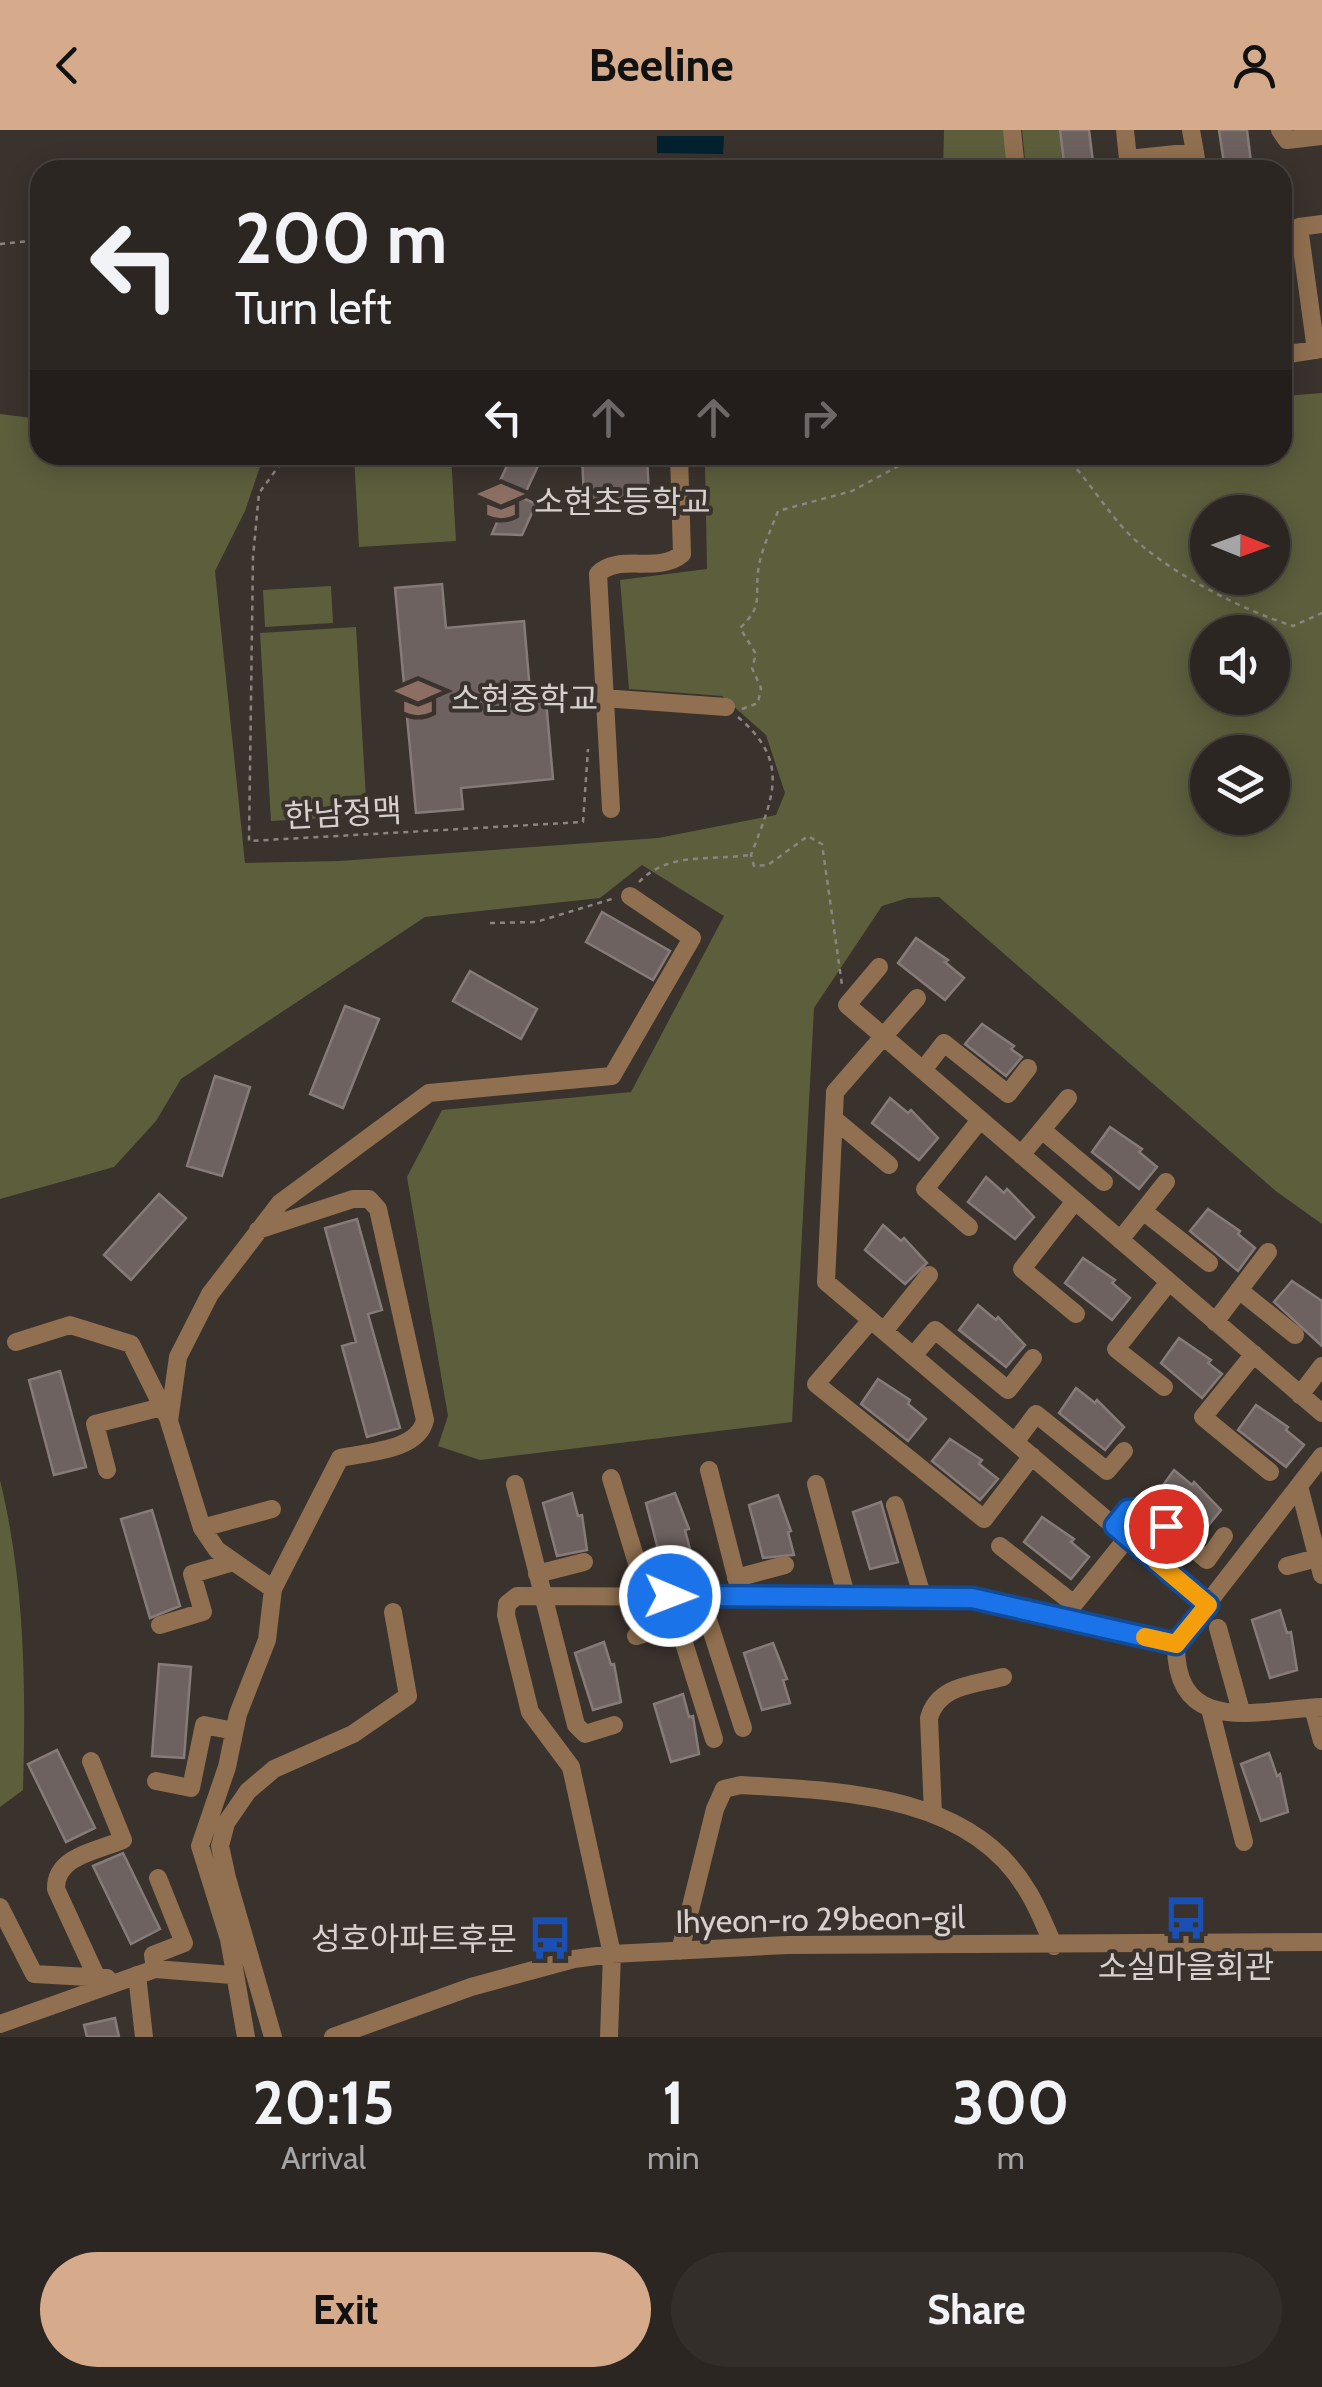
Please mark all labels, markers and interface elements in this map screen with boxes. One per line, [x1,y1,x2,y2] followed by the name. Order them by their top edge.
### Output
[40,38,95,93] icon: back
[588,38,734,92] text: Beeline
[1227,38,1282,93] icon: person
[235,195,447,281] text: 200 m
[70,200,200,330] icon: left
[235,281,392,335] text: Turn left
[476,390,531,445] icon: left
[581,390,636,445] icon: ahead
[686,390,741,445] icon: ahead
[791,390,846,445] icon: right
[477,477,525,525] school or university icon: 소현초등학교
[534,482,711,521] place label: 소현초등학교
[1190,495,1290,595] north arrow
[1190,495,1290,835] map controls
[1190,615,1290,715] button: sound
[394,674,442,722] school or university icon: 소현중학교
[451,679,598,718] place label: 소현중학교
[1190,735,1290,835] button: layers
[283,790,403,836] street label: 한남정맥
[1124,1484,1209,1569] pin
[1139,1499,1194,1554] icon: arrive
[618,1544,722,1648] position arrow
[1162,1894,1210,1942] bus stop icon: 소실마을회관
[675,1897,966,1941] street label: Ihyeon-ro 29beon-gil
[526,1914,574,1962] bus stop icon: 성호아파트후문
[311,1919,517,1958] place label: 성호아파트후문
[1098,1947,1274,1986] place label: 소실마을회관
[253,2066,394,2139] text: 20:15
[662,2066,684,2139] text: 1
[952,2066,1069,2139] text: 300
[281,2138,366,2177] text: Arrival
[647,2138,700,2177] text: min
[997,2138,1025,2177] text: m
[40,2252,651,2367] button: Exit
[671,2252,1282,2367] button: Share

